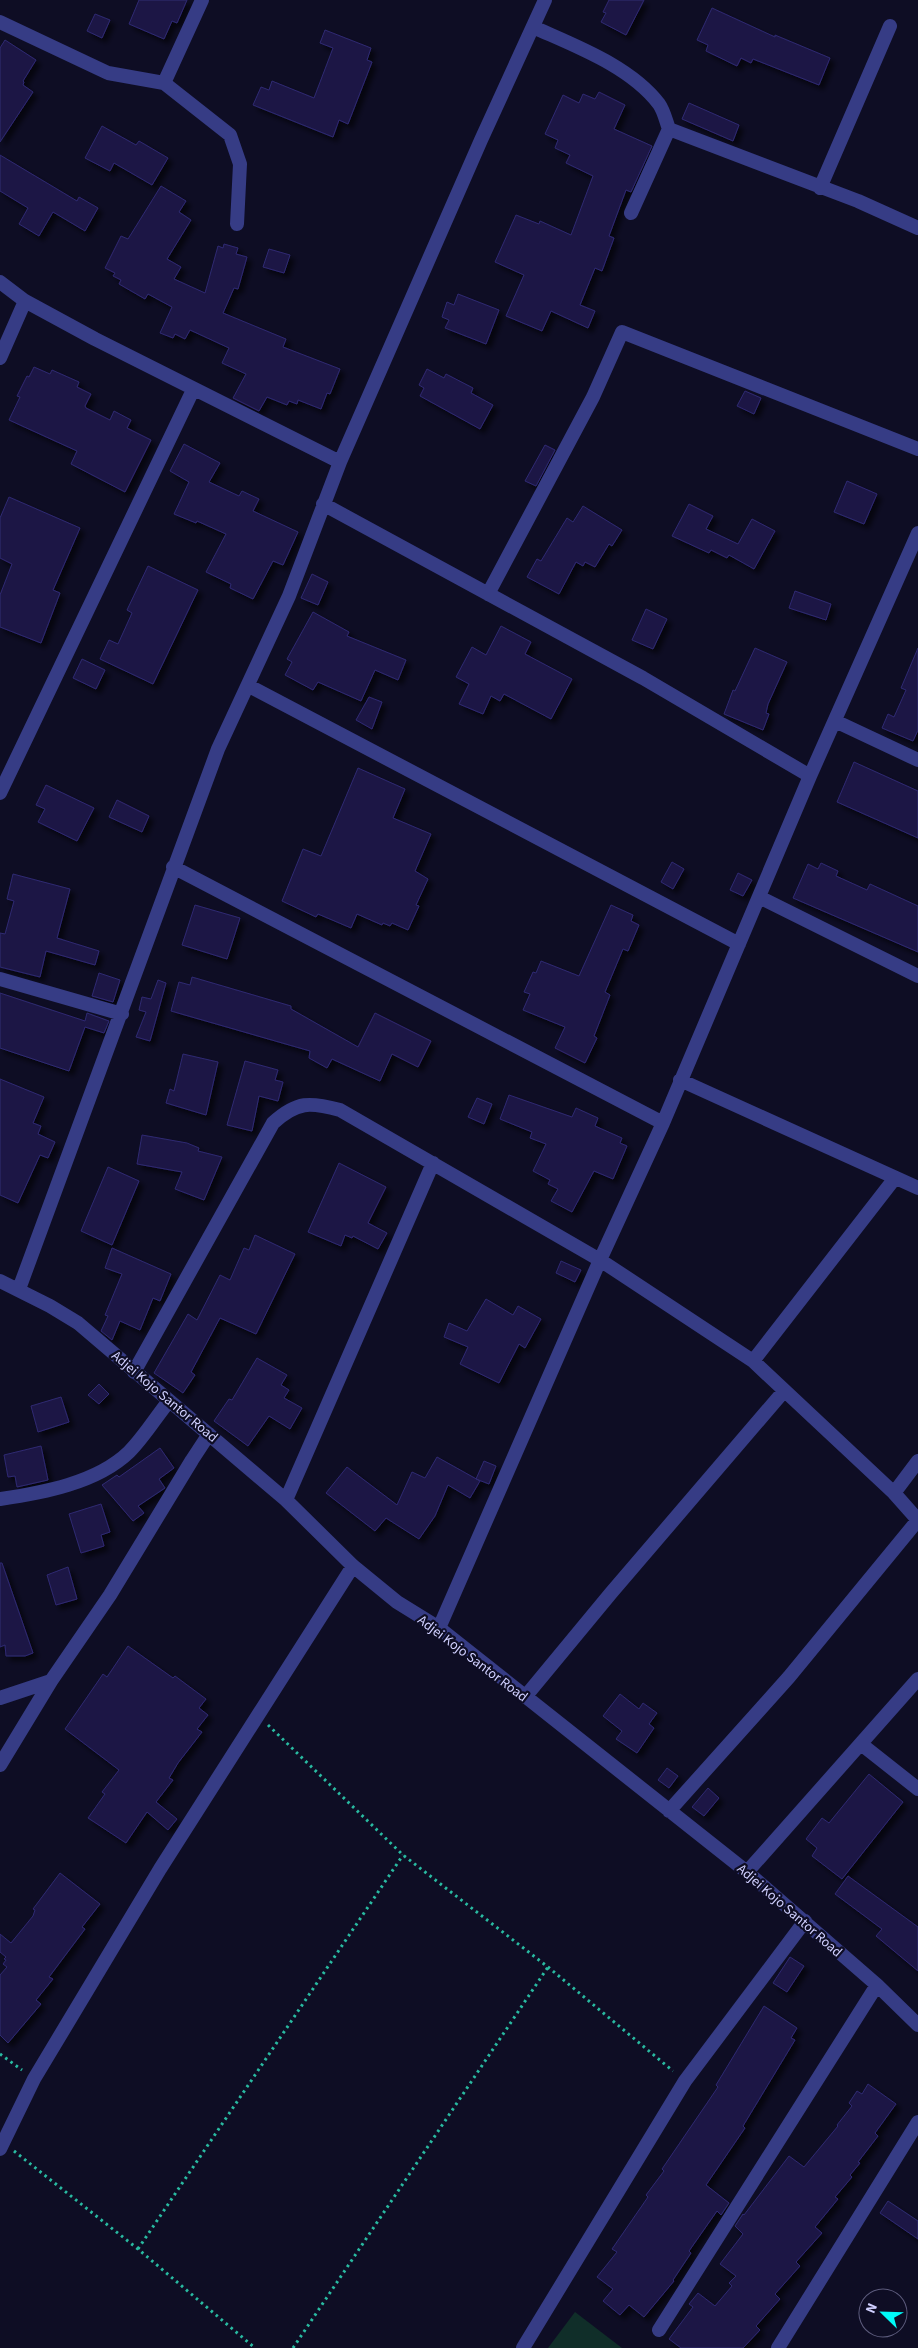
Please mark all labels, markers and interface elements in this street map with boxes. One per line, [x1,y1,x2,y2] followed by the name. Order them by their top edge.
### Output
[107,1346,222,1447] street label: Adjei Kojo Santor Road
[413,1611,532,1707] street label: Adjei Kojo Santor Road
[732,1859,846,1962] street label: Adjei Kojo Santor Road
[858,2288,908,2338] north arrow
[861,2300,883,2317] text: N

